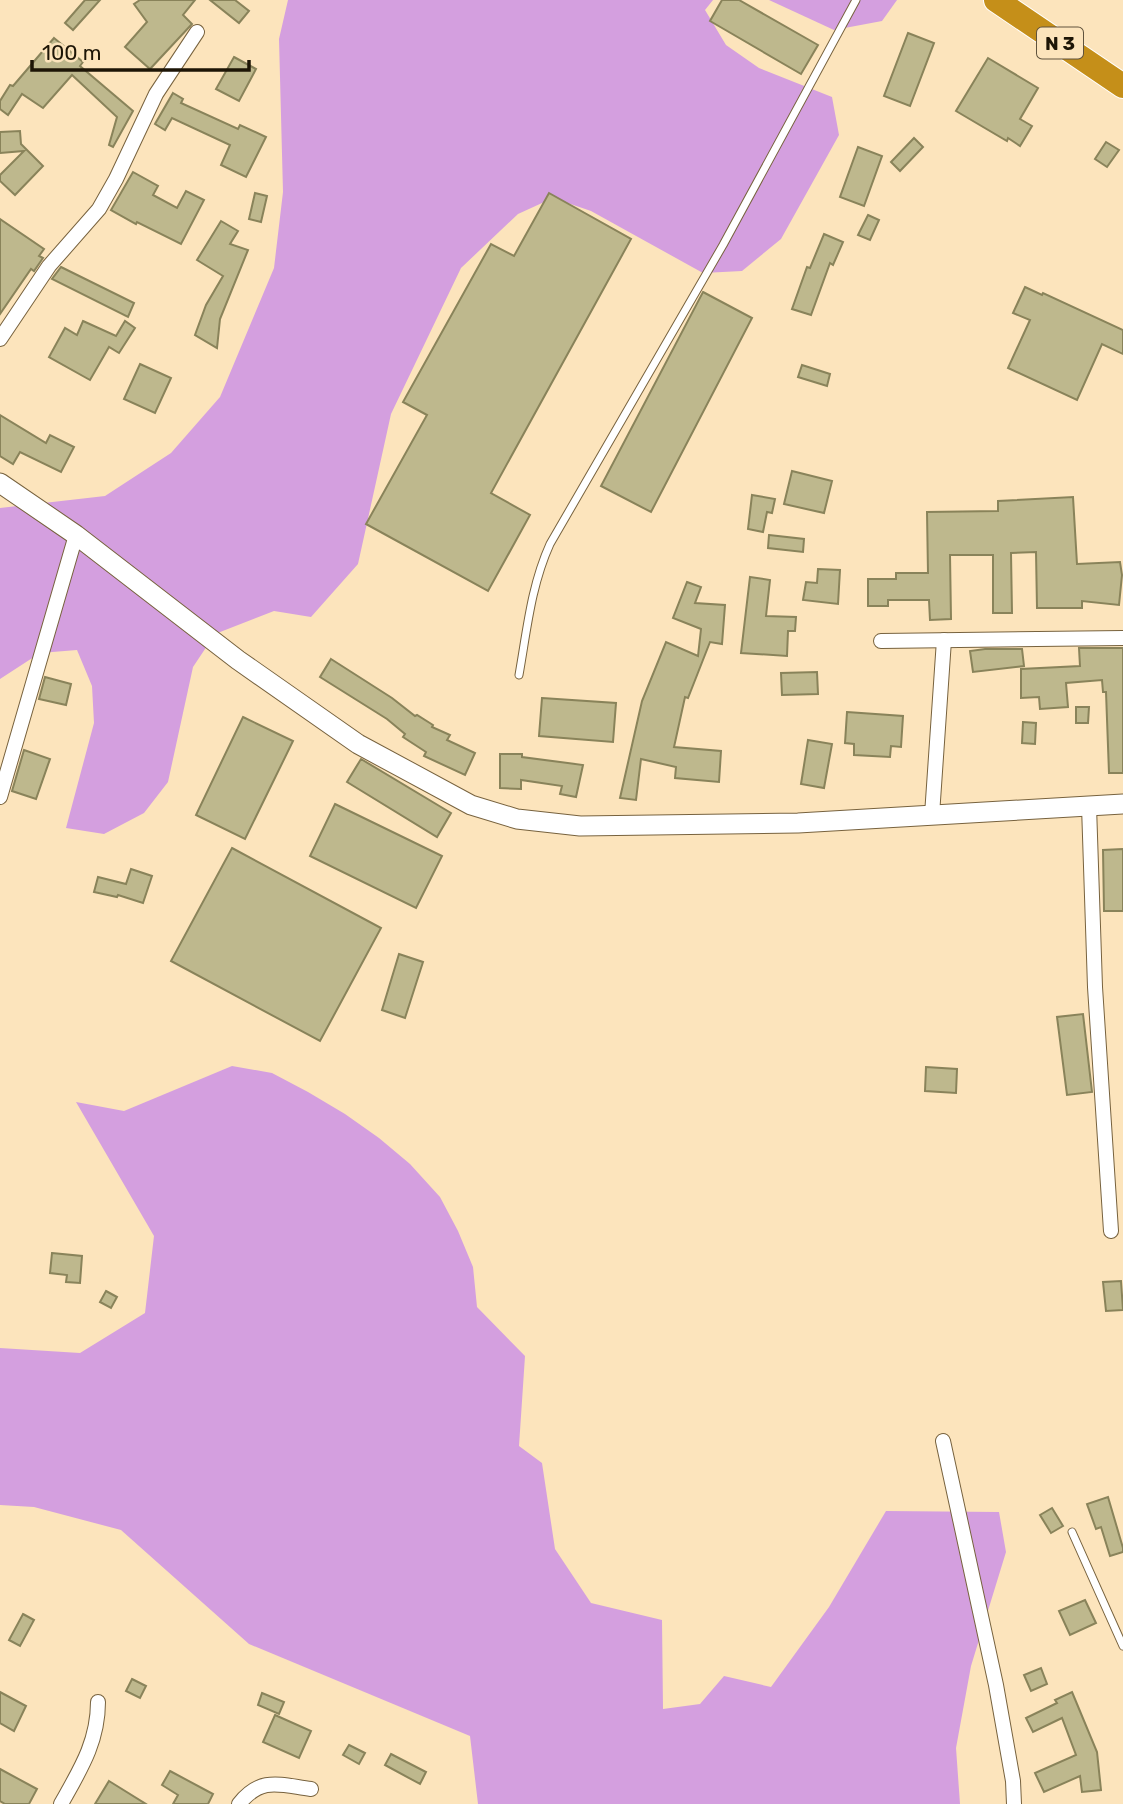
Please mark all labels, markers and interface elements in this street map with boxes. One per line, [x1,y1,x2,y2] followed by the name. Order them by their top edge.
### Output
[32,28,248,72] scale bar
[1037,28,1083,58] road number: N 3
[42,40,101,65] text: 100 m

